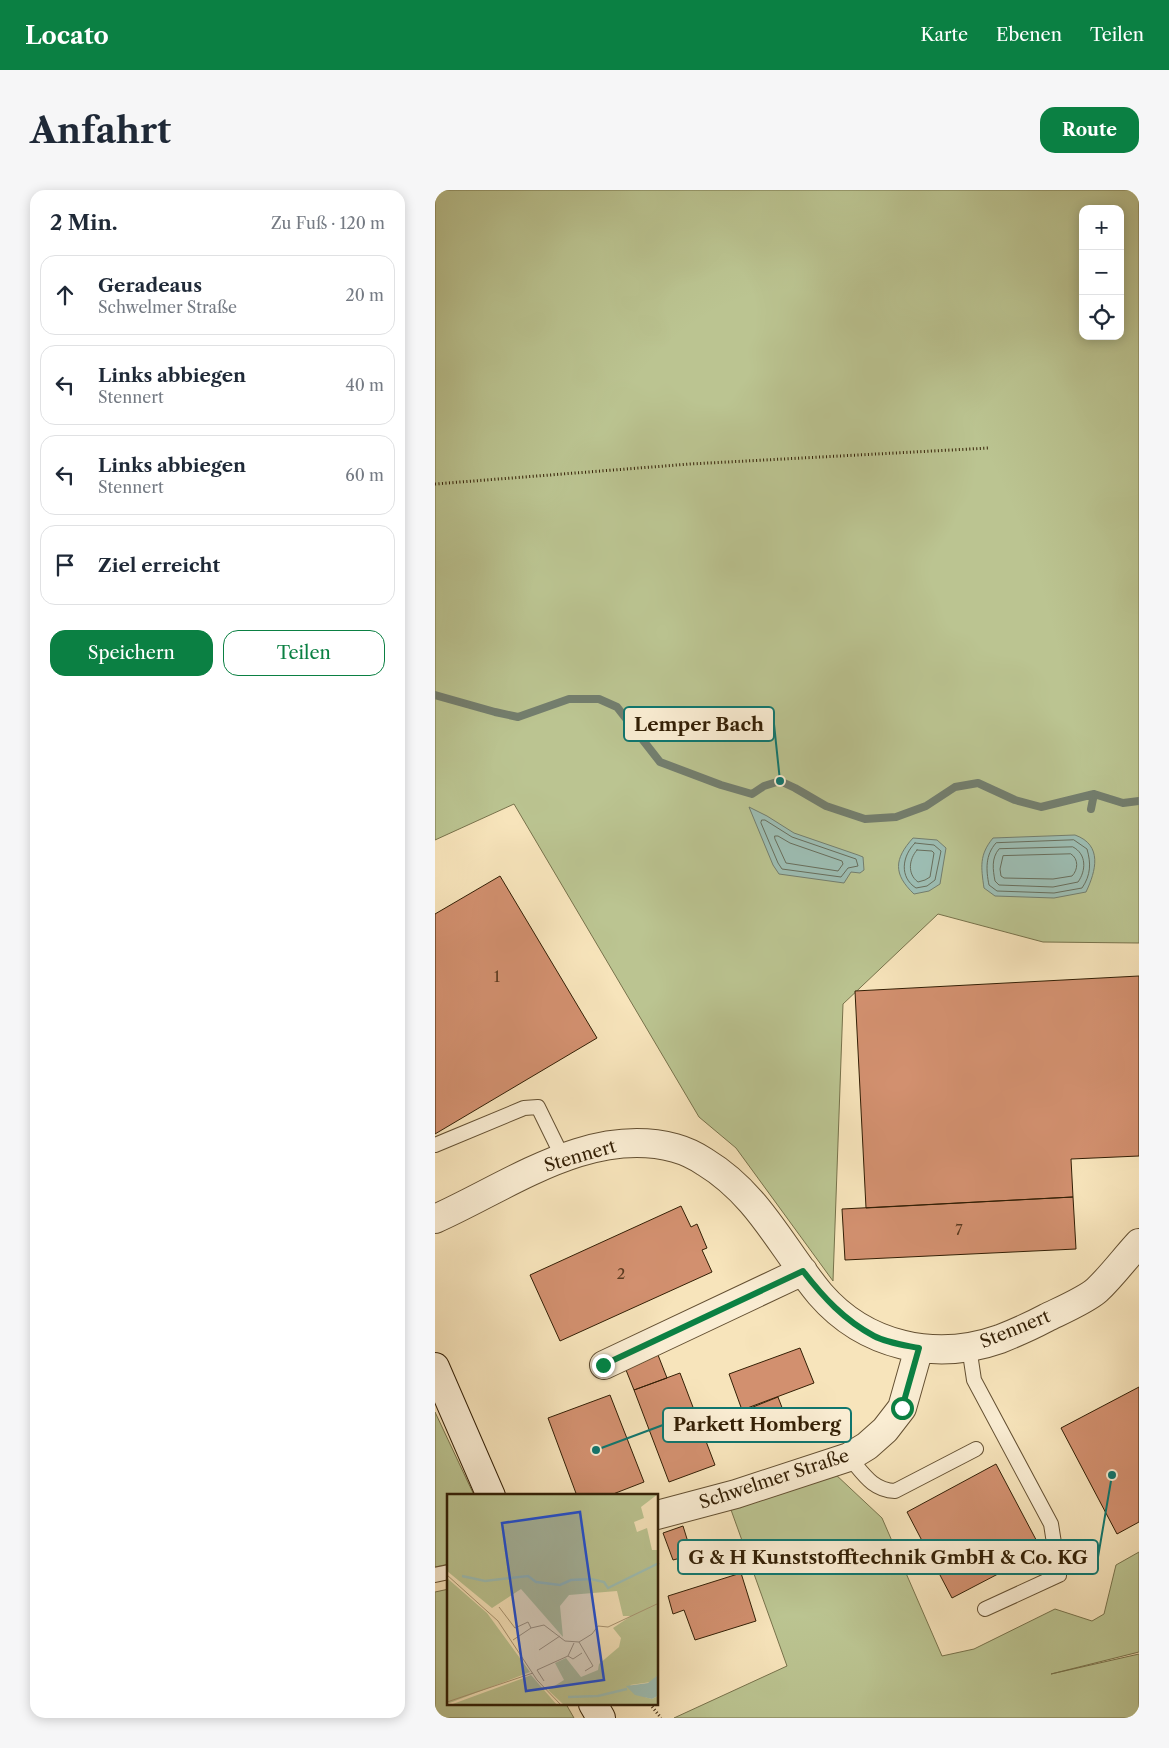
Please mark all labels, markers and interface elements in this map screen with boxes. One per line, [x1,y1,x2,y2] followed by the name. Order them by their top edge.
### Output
[25,21,109,50] text: Locato
[920,24,968,46] text: Karte
[996,24,1062,46] text: Ebenen
[1090,24,1144,46] text: Teilen
[1040,107,1139,153] button: Route
[30,109,171,152] text: Anfahrt
[1079,205,1124,340] map controls
[1079,205,1124,250] button: +
[50,210,118,235] text: 2 Min.
[271,213,385,233] text: Zu Fuß · 120 m
[1079,250,1124,295] button: −
[98,274,202,297] text: Geradeaus
[51,281,79,309] icon: ahead
[345,285,384,305] text: 20 m
[1079,295,1124,340] button: locate
[98,297,237,317] text: Schwelmer Straße
[98,364,246,387] text: Links abbiegen
[51,371,79,399] icon: left
[345,375,384,395] text: 40 m
[98,387,164,407] text: Stennert
[98,454,246,477] text: Links abbiegen
[51,461,79,489] icon: left
[345,465,384,485] text: 60 m
[98,477,164,497] text: Stennert
[51,551,79,579] icon: arrive
[98,554,220,577] text: Ziel erreicht
[50,630,213,676] button: Speichern
[223,630,385,676] button: Teilen
[624,707,774,741] callout: Lemper Bach
[634,713,764,736] text: Lemper Bach
[494,967,501,986] house number: 1
[541,1135,619,1177] street label: Stennert
[955,1220,963,1239] house number: 7
[617,1264,625,1283] house number: 2
[977,1305,1054,1353] street label: Stennert
[592,1354,615,1377] route end
[891,1397,914,1420] route start
[663,1408,851,1442] callout: Parkett Homberg
[673,1413,842,1436] text: Parkett Homberg
[696,1444,852,1514] street label: Schwelmer Straße
[447,1494,659,1706] inset map
[678,1540,1098,1574] callout: G & H Kunststofftechnik GmbH & Co. KG
[688,1546,1088,1569] text: G & H Kunststofftechnik GmbH & Co. KG

